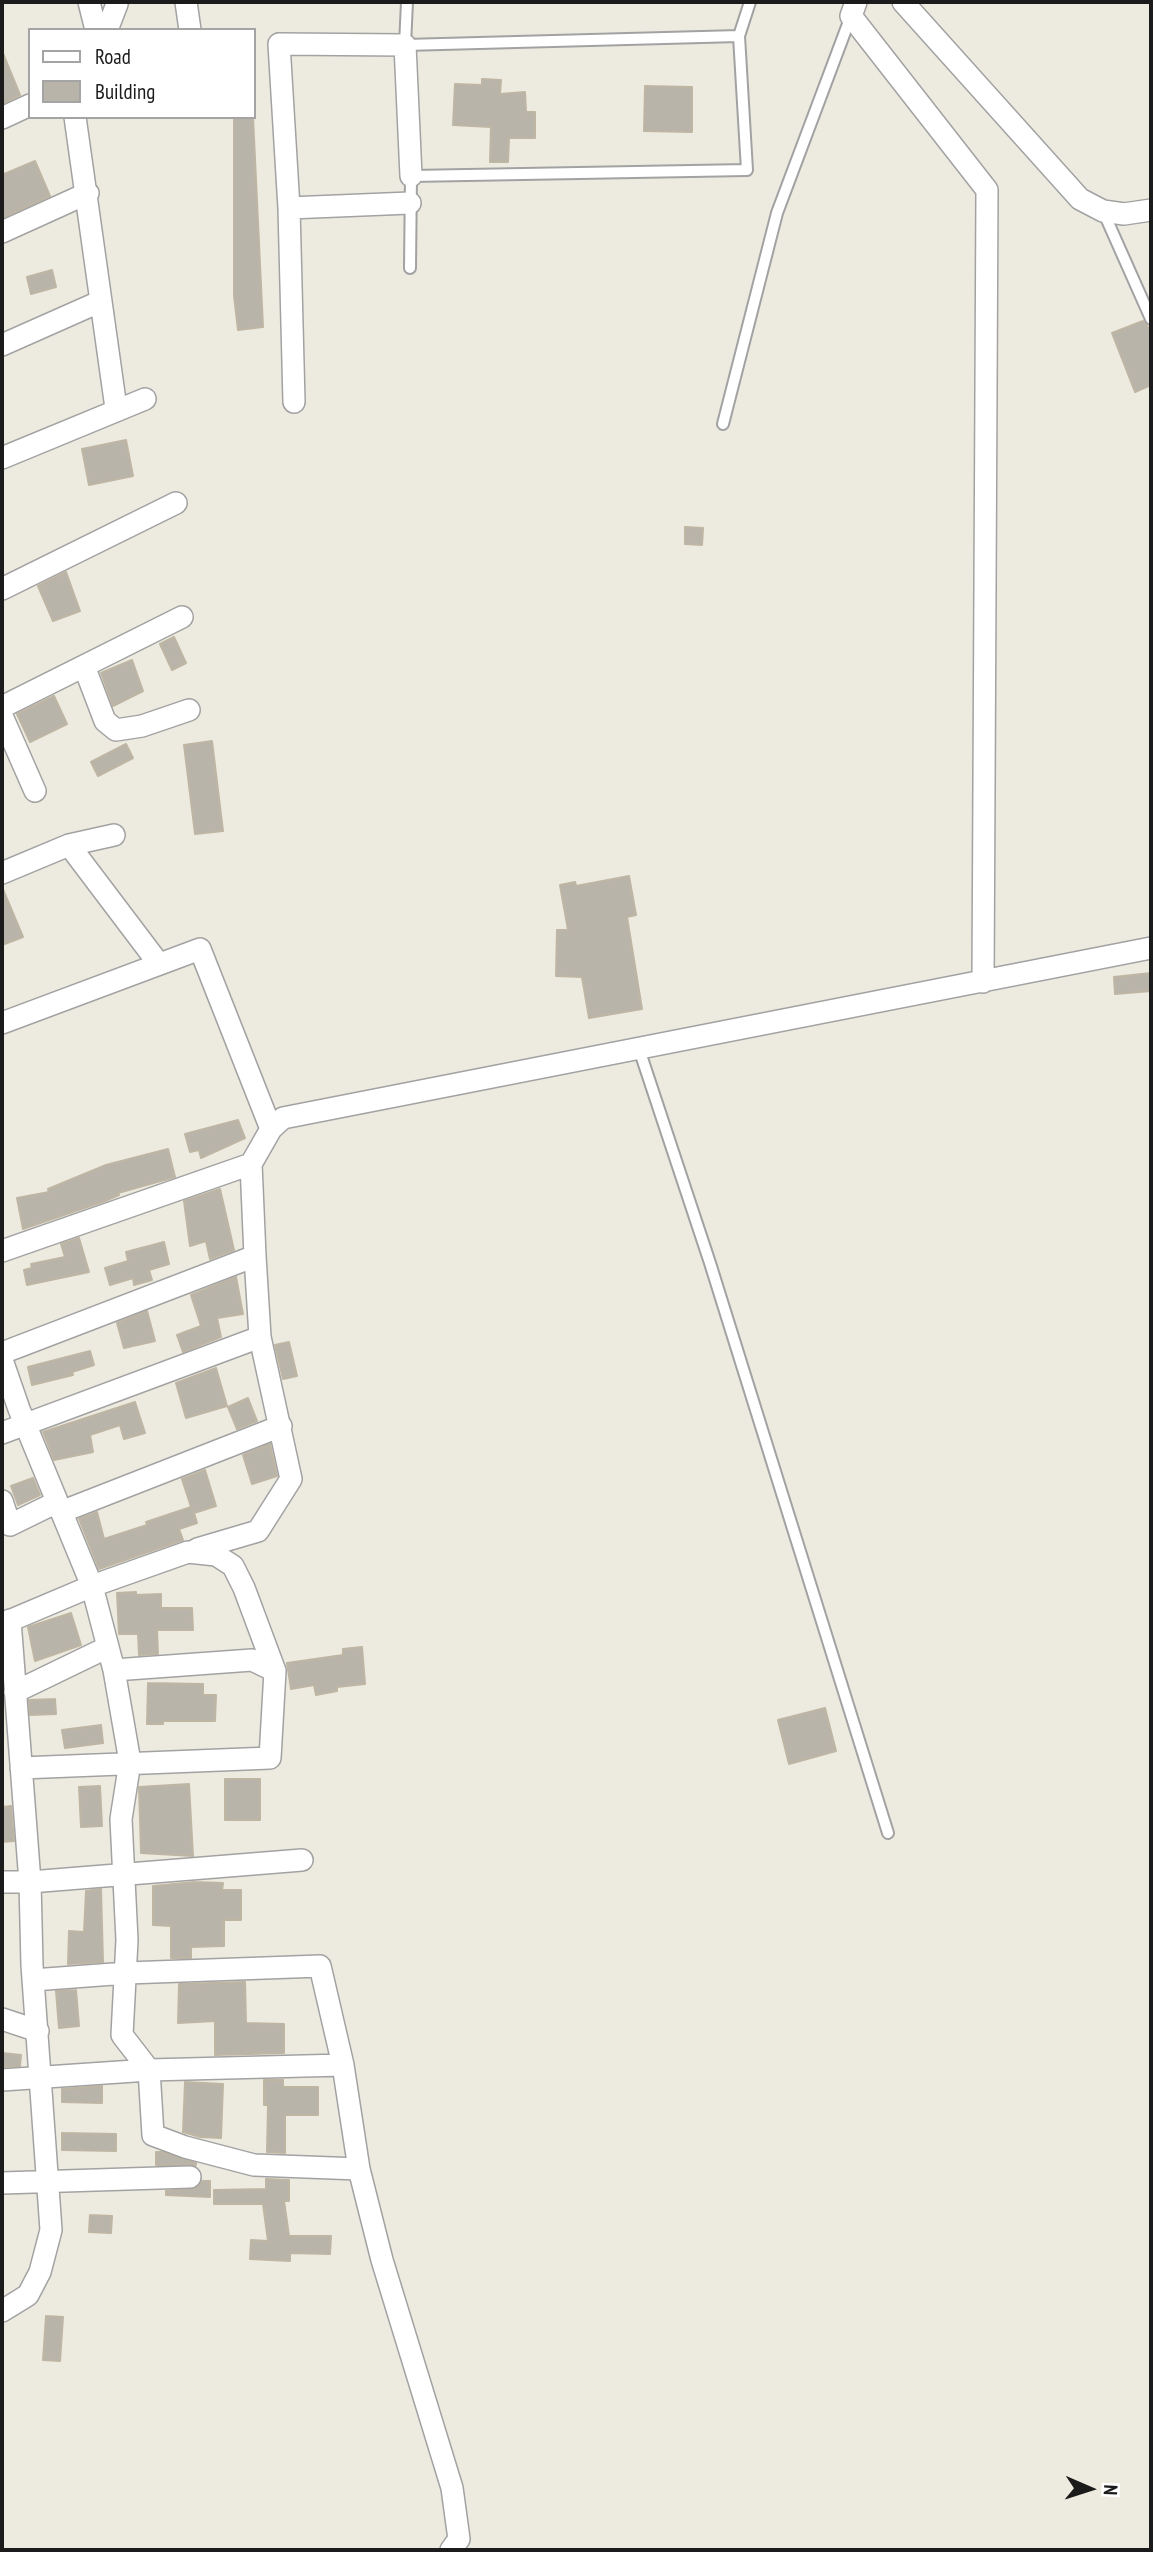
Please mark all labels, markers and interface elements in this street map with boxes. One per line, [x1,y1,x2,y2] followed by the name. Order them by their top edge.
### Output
[28,28,256,119] legend
[95,43,131,70] text: Road
[95,78,155,105] text: Building
[1055,2454,1125,2524] north arrow
[1099,2484,1123,2496] text: N

